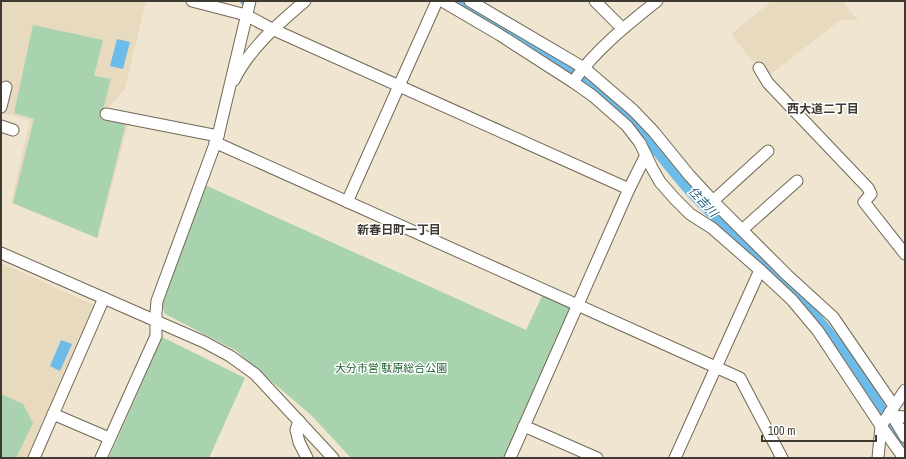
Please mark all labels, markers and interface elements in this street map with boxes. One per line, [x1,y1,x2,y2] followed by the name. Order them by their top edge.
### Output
[787,101,859,117] district label: 西大道二丁目
[685,183,722,222] water label: 住吉川
[357,222,441,238] district label: 新春日町一丁目
[335,361,447,375] park label: 大分市営 駄原総合公園
[762,417,876,443] scale bar
[768,423,795,439] text: 100 m

